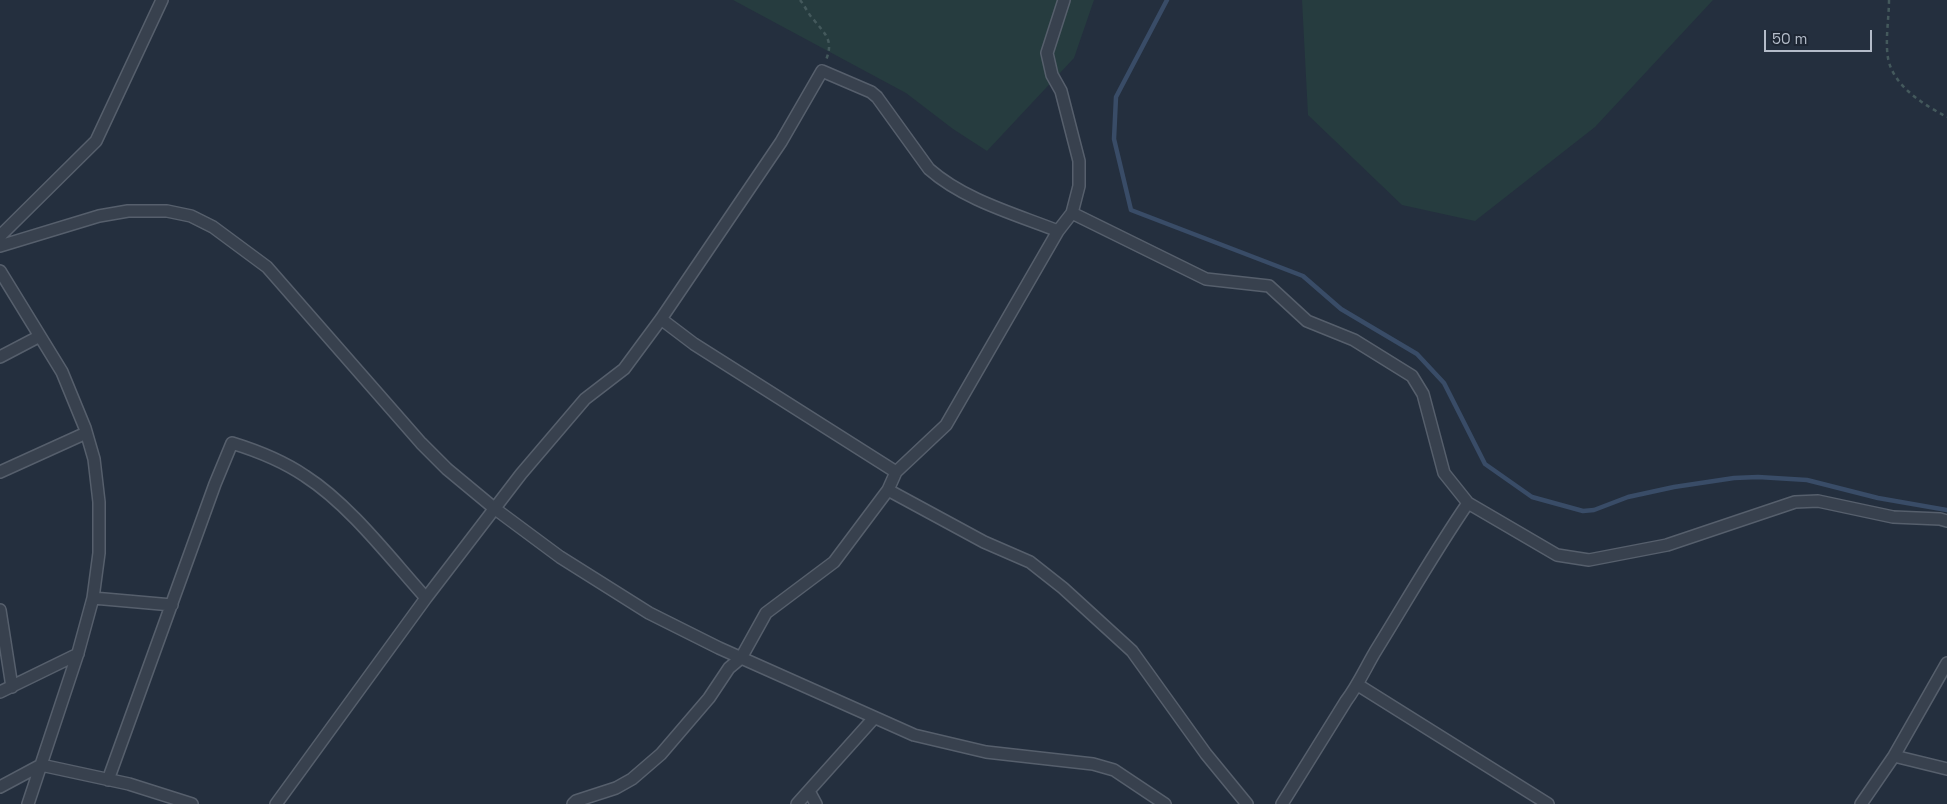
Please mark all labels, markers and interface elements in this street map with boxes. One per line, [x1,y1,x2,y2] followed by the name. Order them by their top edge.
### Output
[1767,20,1874,52] scale bar
[1772,29,1807,48] text: 50 m

